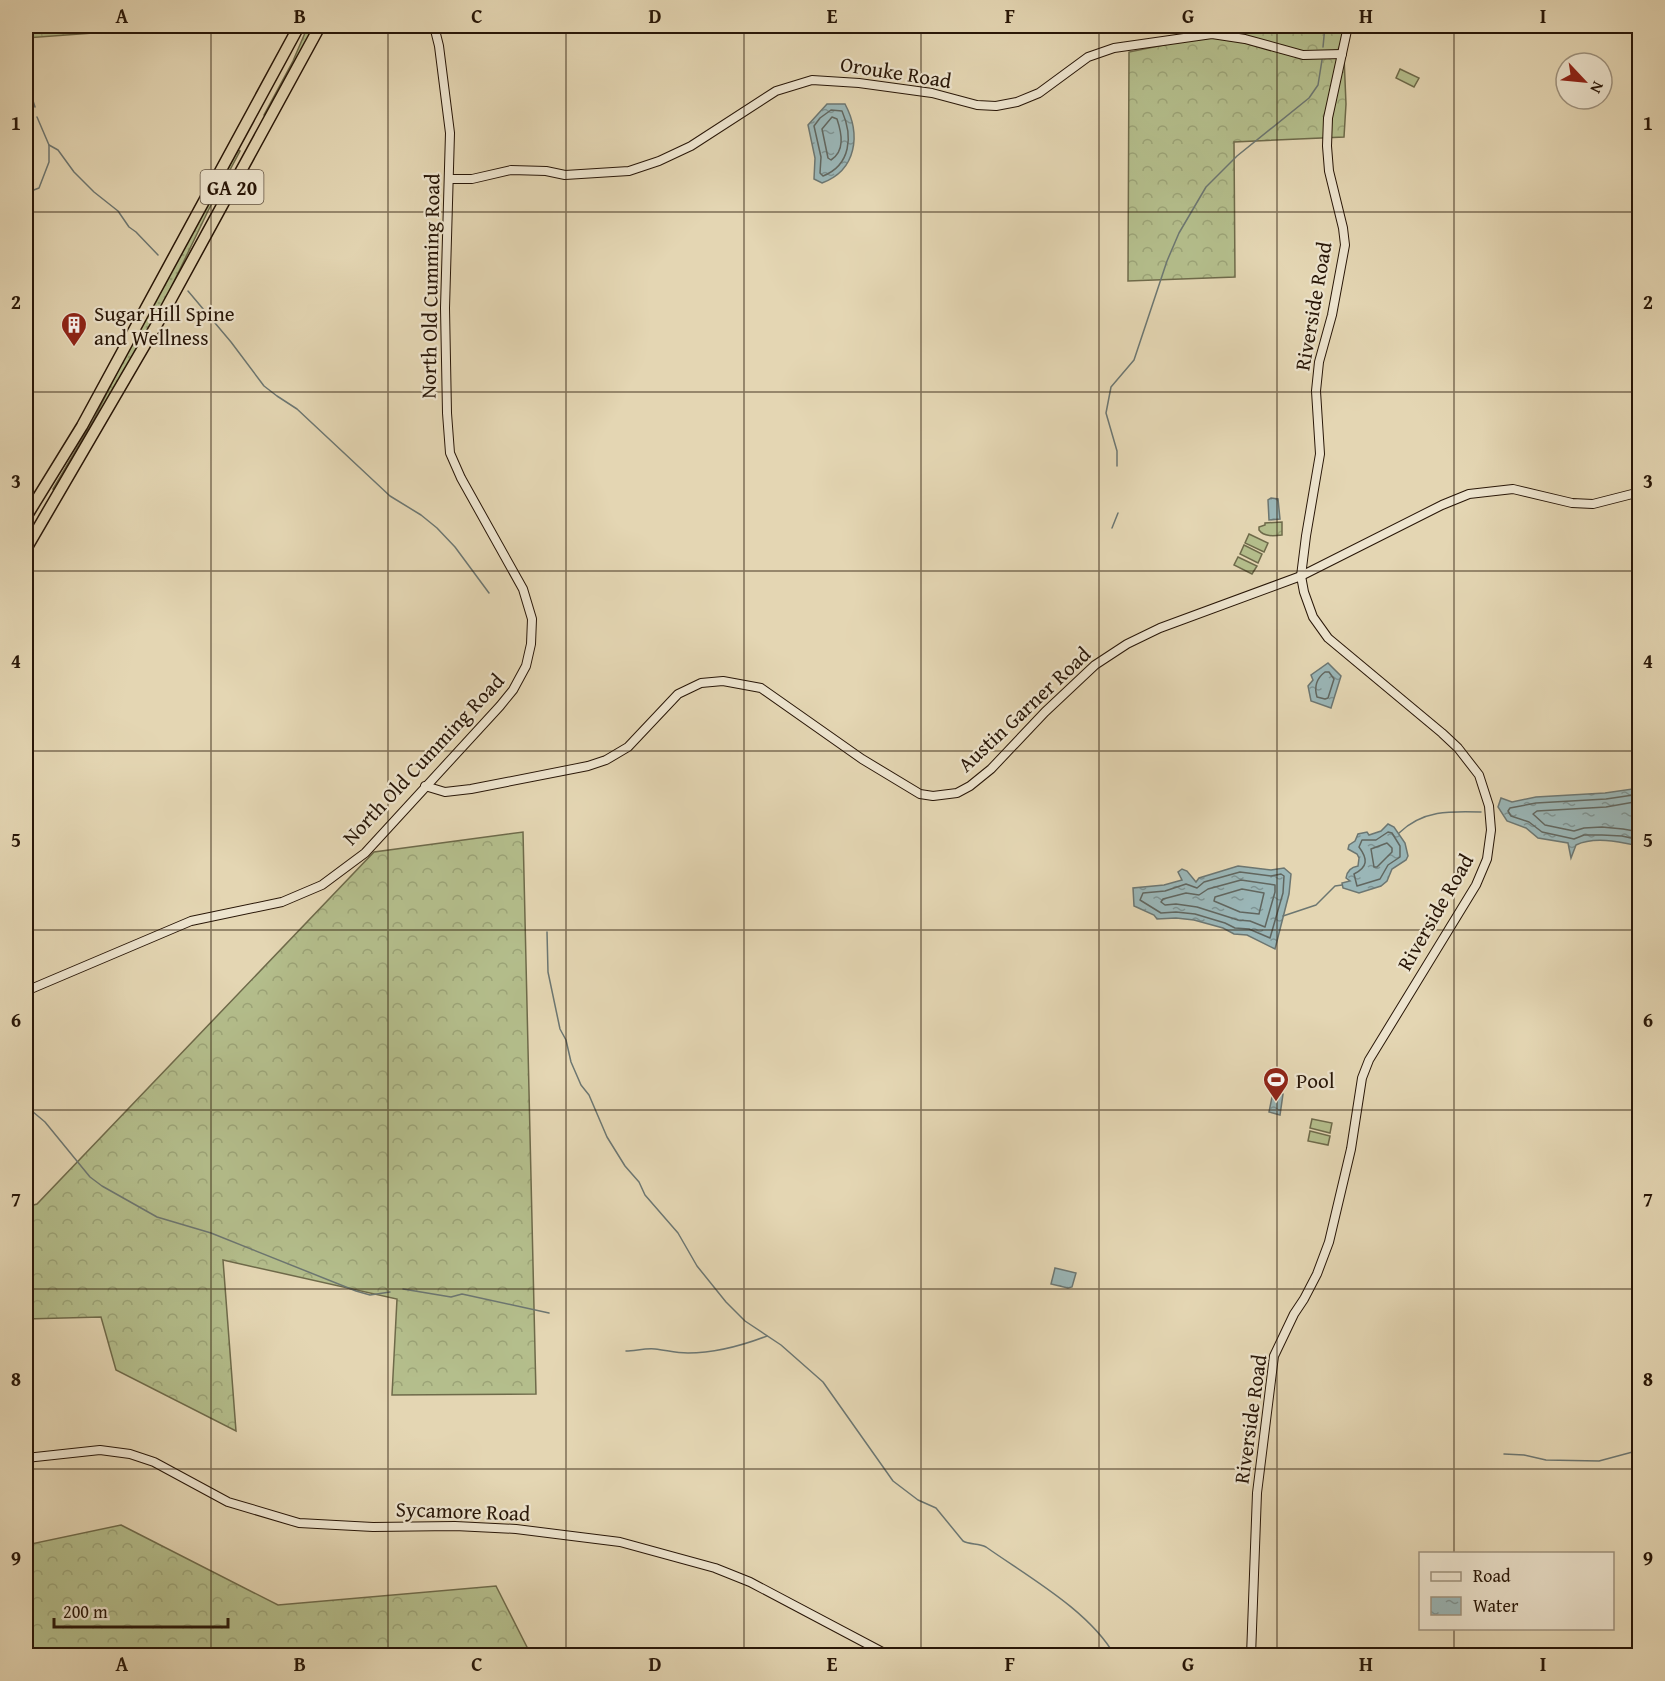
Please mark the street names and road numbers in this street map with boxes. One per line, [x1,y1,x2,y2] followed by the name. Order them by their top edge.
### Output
[838,48,954,96] street label: Orouke Road
[200,170,264,204] road number: GA 20
[413,172,447,399] street label: North Old Cumming Road
[1286,238,1340,373] street label: Riverside Road
[951,638,1098,779] street label: Austin Garner Road
[335,666,512,852] street label: North Old Cumming Road
[1389,847,1481,976] street label: Riverside Road
[1226,1352,1275,1486] street label: Riverside Road
[395,1493,532,1529] street label: Sycamore Road

